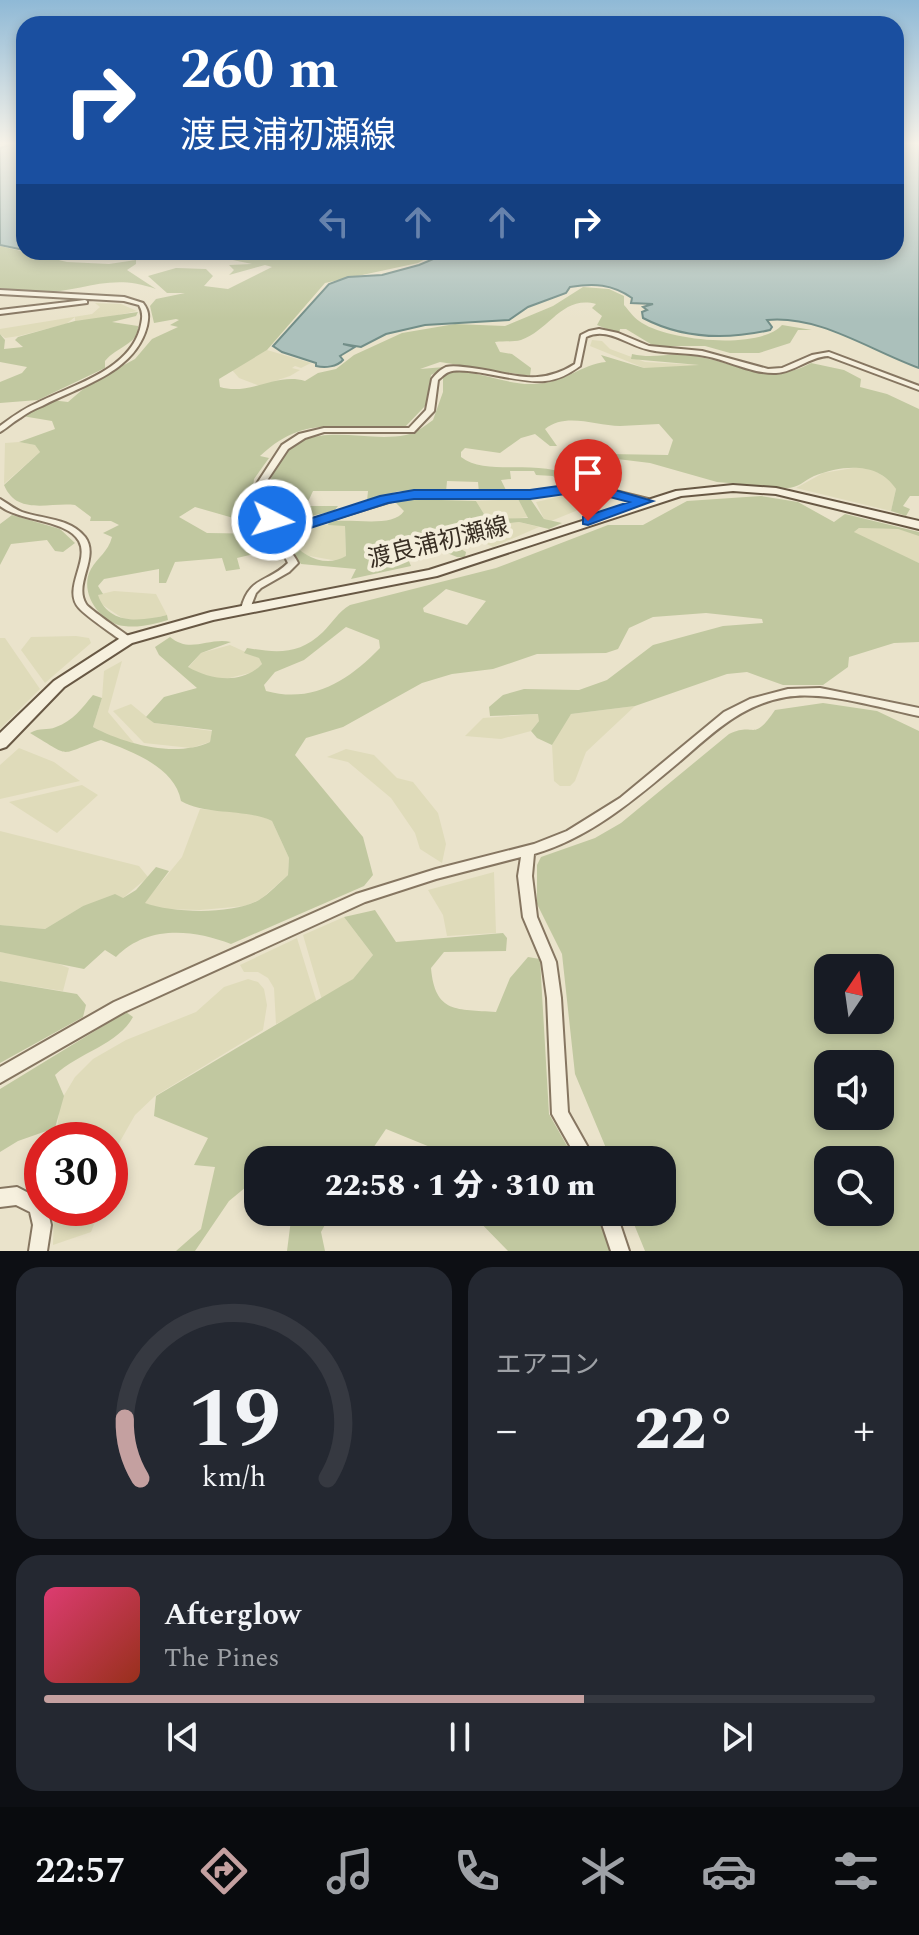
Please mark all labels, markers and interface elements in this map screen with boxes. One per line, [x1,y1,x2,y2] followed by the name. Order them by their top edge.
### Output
[180,28,339,113] text: 260 m
[48,48,152,152] icon: right
[180,109,396,164] text: 渡良浦初瀬線
[312,200,356,244] icon: left
[396,200,440,244] icon: ahead
[480,200,524,244] icon: ahead
[564,200,608,244] icon: right
[554,439,622,521] pin
[566,451,610,495] icon: arrive
[230,478,314,562] position arrow
[364,508,512,578] street label: 渡良浦初瀬線
[814,954,894,1034] north arrow
[814,954,894,1226] map controls
[814,1050,894,1130] button: sound
[24,1122,128,1226] speed limit sign: 30
[814,1146,894,1226] button: search
[325,1163,595,1209] text: 22:58 · 1 分 · 310 m
[496,1345,600,1385] text: エアコン
[187,1357,280,1484] text: 19
[634,1384,736,1476] text: 22°
[496,1397,518,1464] text: −
[853,1397,875,1464] text: +
[202,1456,266,1499] text: km/h
[164,1592,301,1638] text: Afterglow
[164,1638,279,1678] text: The Pines
[161,1715,205,1759] icon: previous
[438,1715,482,1759] icon: pause
[715,1715,759,1759] icon: next
[196,1843,252,1899] icon: directions
[322,1843,378,1899] icon: music
[449,1843,505,1899] icon: phone
[575,1843,631,1899] icon: climate
[701,1843,757,1899] icon: car
[828,1843,884,1899] icon: filters
[35,1844,126,1899] text: 22:57

